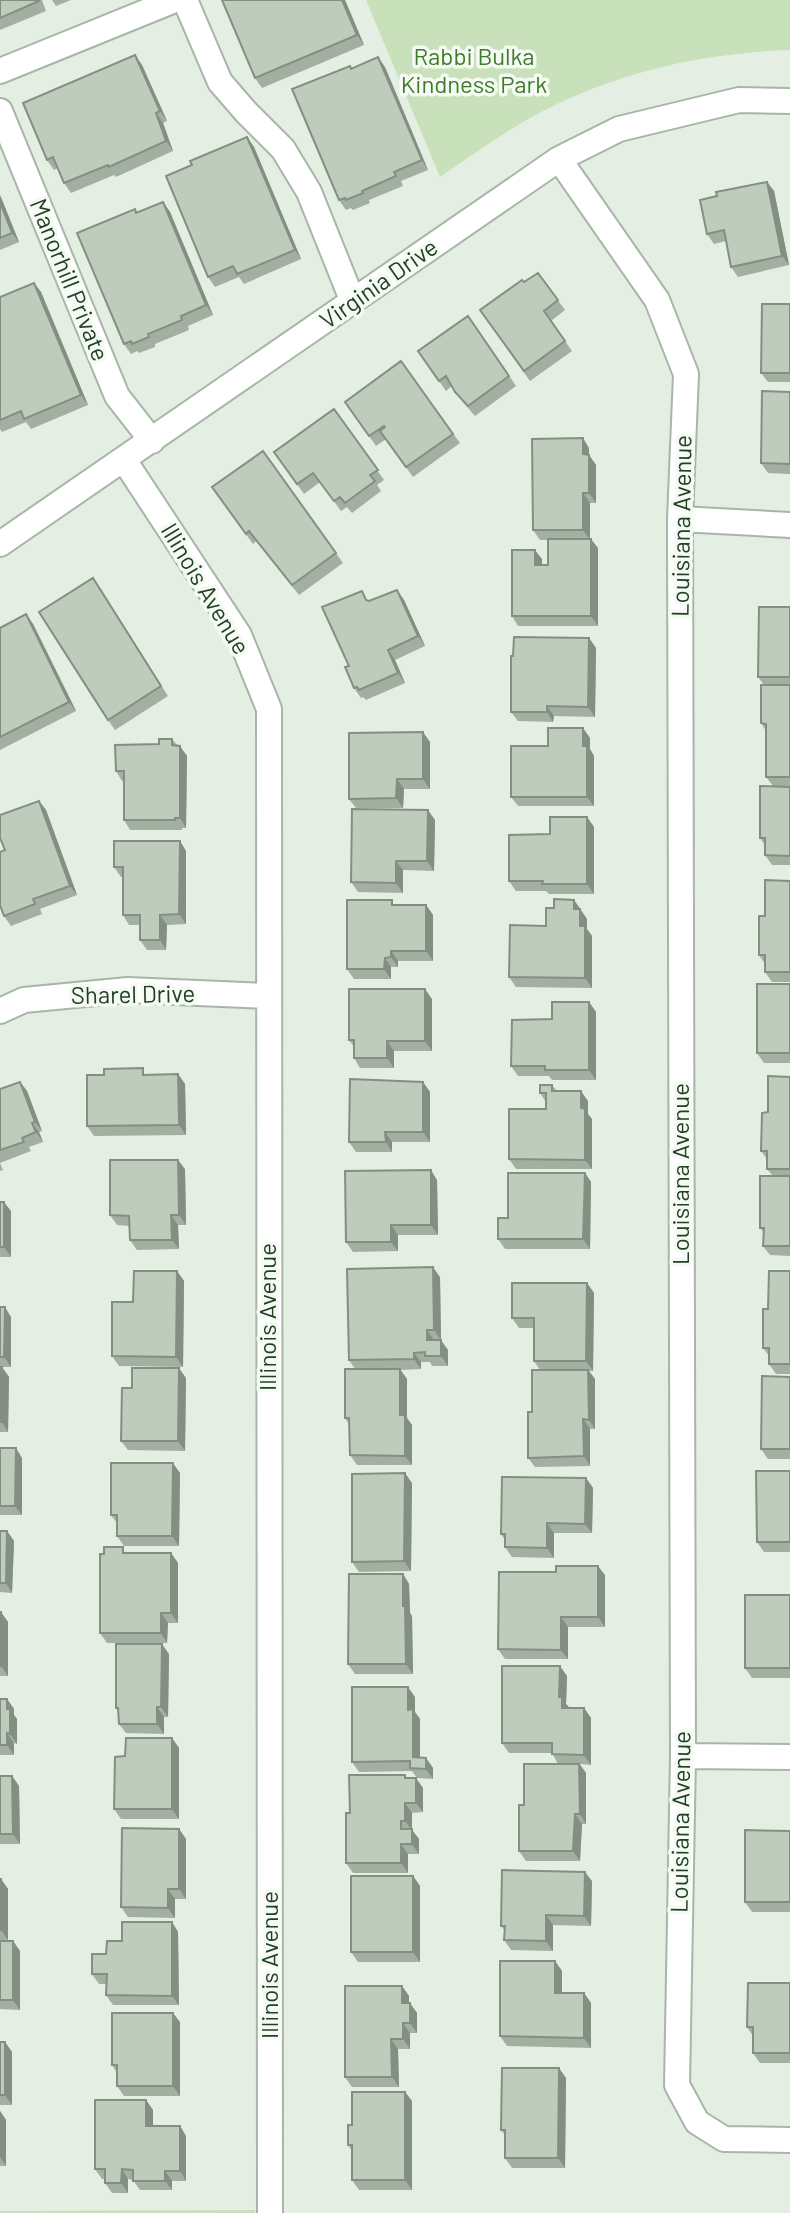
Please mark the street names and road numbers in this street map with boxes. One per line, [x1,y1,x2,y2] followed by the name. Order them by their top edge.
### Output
[25,194,116,365] street label: Manorhill Private
[314,232,443,334] street label: Virginia Drive
[664,435,697,617] street label: Louisiana Avenue
[156,517,257,659] street label: Illinois Avenue
[71,978,195,1009] street label: Sharel Drive
[665,1083,694,1265] street label: Louisiana Avenue
[252,1243,281,1391] street label: Illinois Avenue
[663,1731,696,1913] street label: Louisiana Avenue
[254,1891,283,2039] street label: Illinois Avenue

